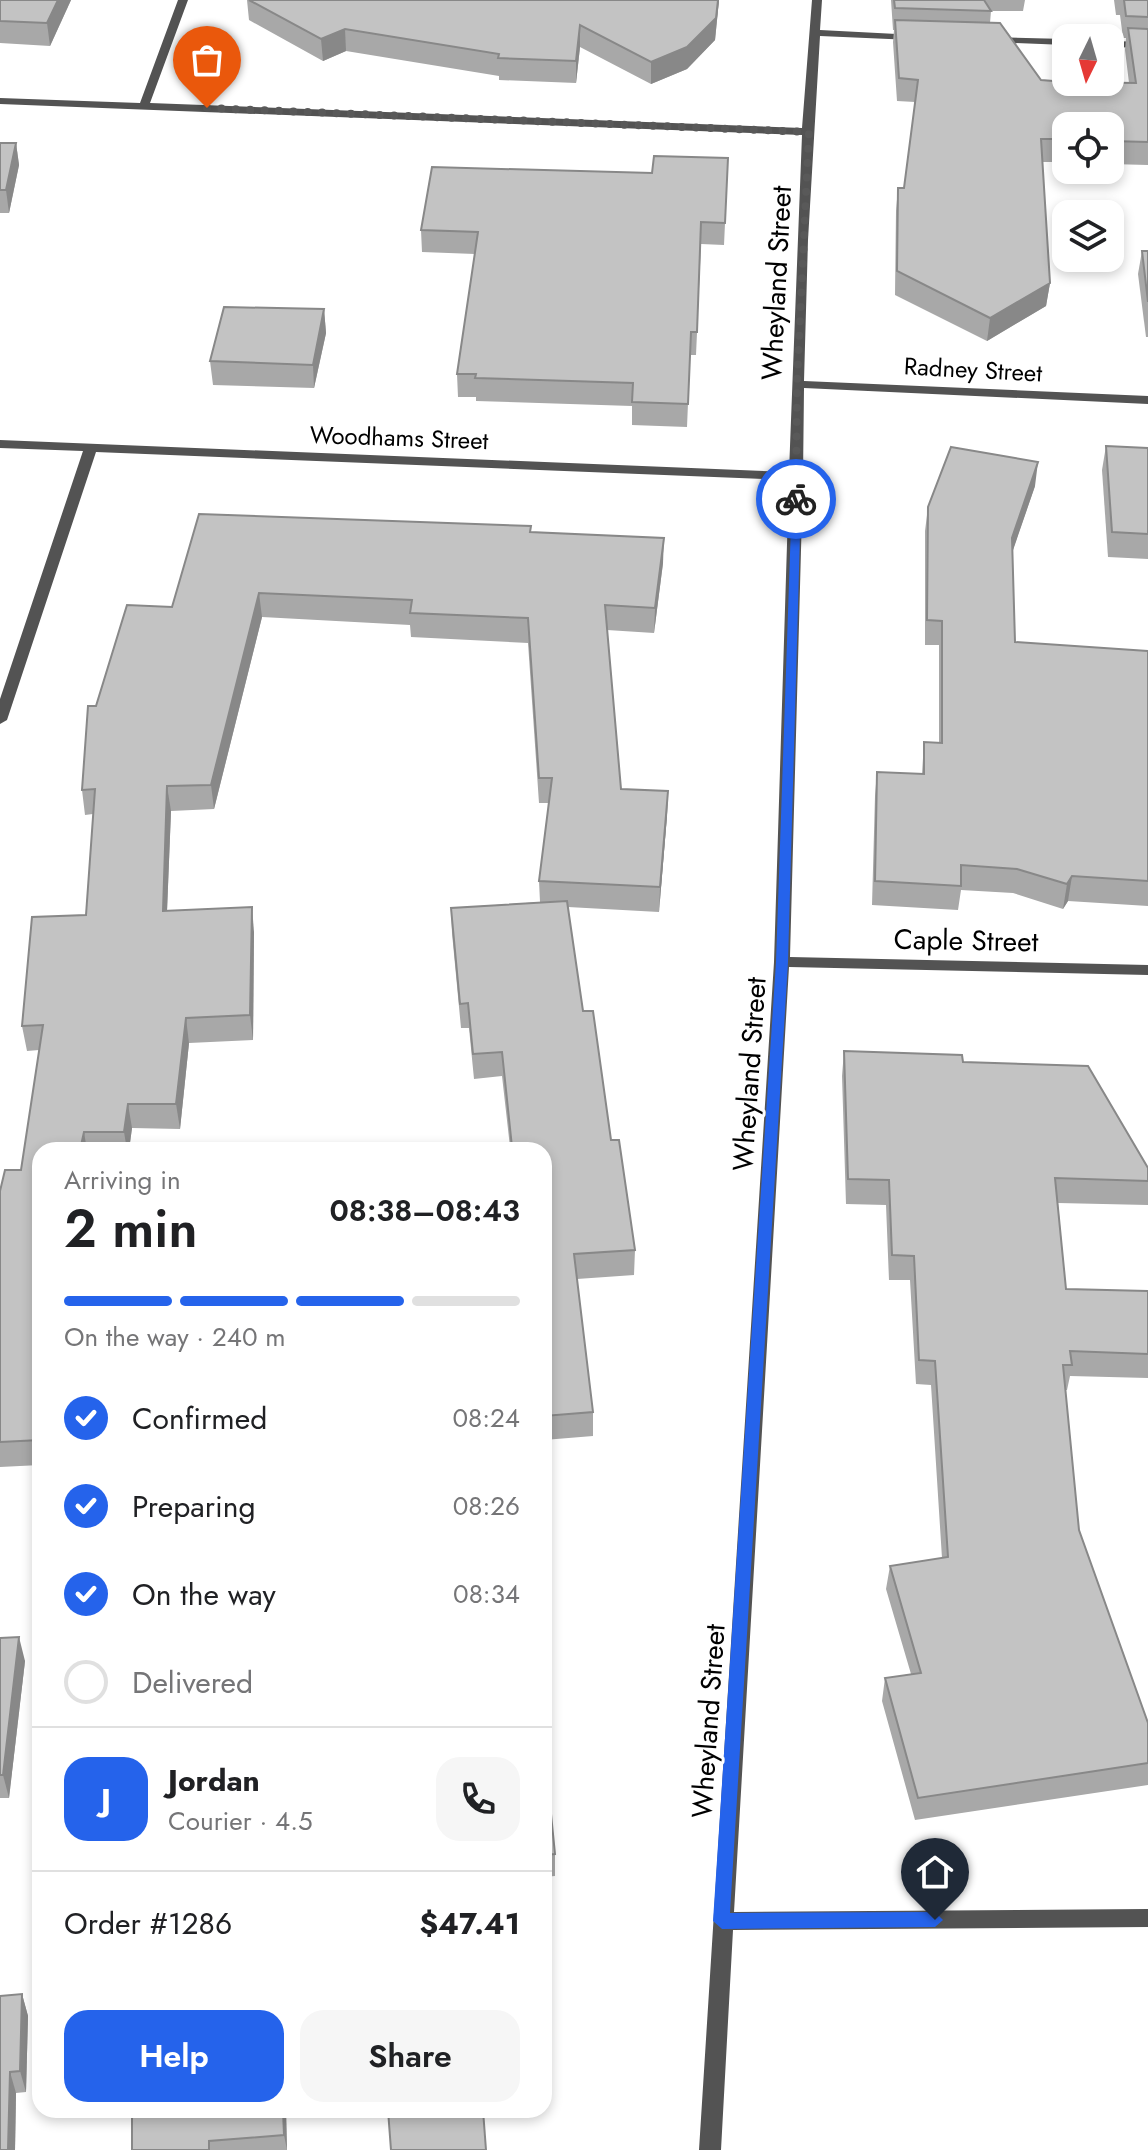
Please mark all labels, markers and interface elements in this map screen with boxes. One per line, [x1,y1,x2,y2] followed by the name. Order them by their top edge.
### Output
[1052,24,1124,96] north arrow
[1052,24,1124,272] map controls
[173,26,241,108] pin
[185,38,229,82] icon: bag
[1052,112,1124,184] button: locate
[751,185,802,381] street label: Wheyland Street
[1052,200,1124,272] button: layers
[903,348,1043,391] street label: Radney Street
[309,417,489,458] street label: Woodhams Street
[756,459,836,539] courier
[774,477,818,521] icon: bike
[893,919,1039,962] street label: Caple Street
[722,975,777,1172] street label: Wheyland Street
[64,1161,181,1199] text: Arriving in
[330,1189,520,1232] text: 08:38–08:43
[64,1191,197,1267] text: 2 min
[64,1318,286,1356] text: On the way · 240 m
[64,1396,108,1440] icon: check
[132,1397,267,1440] text: Confirmed
[452,1399,520,1437] text: 08:24
[64,1484,108,1528] icon: check
[132,1485,256,1528] text: Preparing
[453,1487,520,1525] text: 08:26
[64,1572,108,1616] icon: check
[132,1573,276,1616] text: On the way
[453,1575,520,1613] text: 08:34
[681,1622,736,1819] street label: Wheyland Street
[132,1661,253,1704] text: Delivered
[436,1757,520,1841] button: phone
[168,1759,260,1802] text: Jordan
[101,1778,111,1821] text: J
[168,1802,313,1840] text: Courier · 4.5
[901,1838,969,1920] pin
[913,1850,957,1894] icon: home
[64,1902,232,1945] text: Order #1286
[419,1902,520,1945] text: $47.41
[64,2010,284,2102] button: Help
[300,2010,520,2102] button: Share

